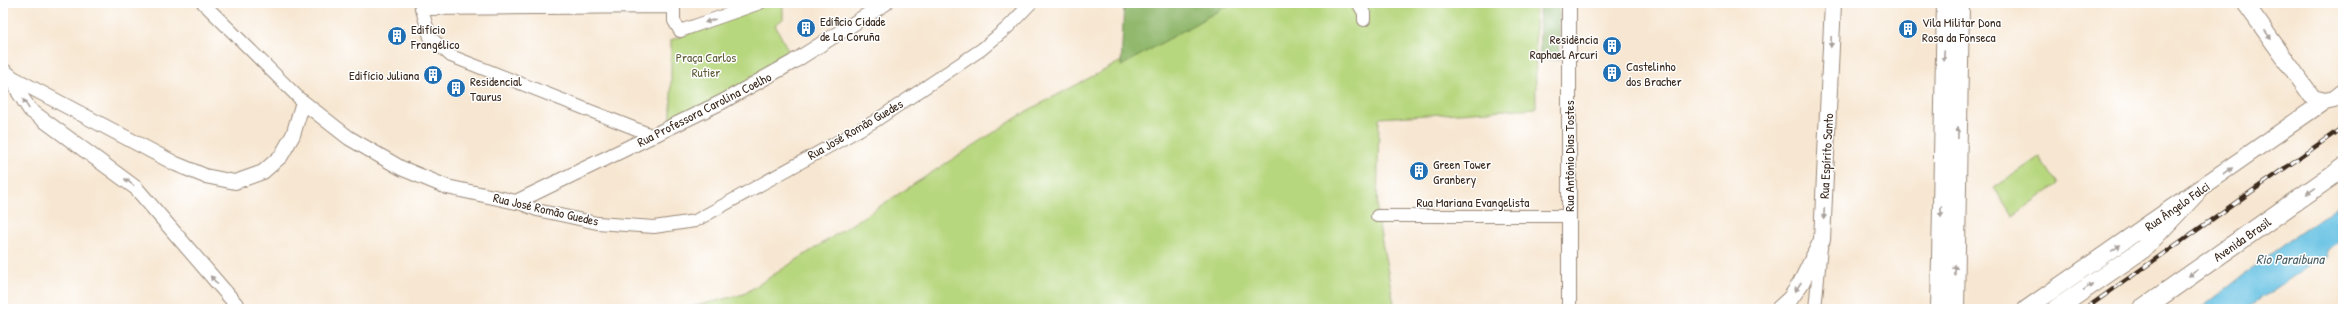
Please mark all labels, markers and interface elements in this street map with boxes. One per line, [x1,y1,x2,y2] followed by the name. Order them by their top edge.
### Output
[820,12,886,45] place label: Edíficio Cidade de La Coruña
[1922,13,2001,46] place label: Vila Militar Dona Rosa da Fonseca
[795,17,817,39] building icon: Edíficio Cidade de La Coruña
[704,18,716,24] one-way arrow
[1897,18,1919,40] building icon: Vila Militar Dona Rosa da Fonseca
[410,20,459,53] place label: Edifício Frangélico
[386,25,408,47] building icon: Edifício Frangélico
[1530,30,1598,63] place label: Residência Raphael Arcuri
[2264,30,2272,40] one-way arrow
[1601,35,1623,57] building icon: Residência Raphael Arcuri
[1828,36,1834,49] one-way arrow
[676,48,736,81] park label: Praça Carlos Rutier
[1941,50,1947,63] one-way arrow
[1626,57,1682,90] place label: Castelinho dos Bracher
[1601,62,1623,84] building icon: Castelinho dos Bracher
[422,64,444,86] building icon: Edifício Juliana
[349,66,419,84] place label: Edifício Juliana
[634,67,774,151] street label: Rua Professora Carolina Coelho
[470,72,522,105] place label: Residencial Taurus
[445,77,467,99] building icon: Residencial Taurus
[804,94,906,164] street label: Rua José Romão Guedes
[22,98,30,109] one-way arrow
[1560,100,1578,212] street label: Rua Antônio Dias Tostes
[1815,113,1837,199] street label: Rua Espírito Santo
[1955,126,1961,139] one-way arrow
[1433,155,1491,188] place label: Green Tower Granbery
[1408,160,1430,182] building icon: Green Tower Granbery
[2223,167,2233,175] one-way arrow
[2141,177,2213,235] street label: Rua Ângelo Falci
[123,178,134,186] one-way arrow
[2306,187,2316,195] one-way arrow
[492,188,600,230] street label: Rua José Romão Guedes
[1417,193,1529,211] street label: Rua Mariana Evangelista
[1938,206,1944,219] one-way arrow
[1820,208,1827,220] one-way arrow
[2210,212,2275,266] street label: Avenida Brasil
[2111,244,2121,252] one-way arrow
[2256,249,2325,268] water label: Rio Paraibuna
[1952,263,1958,276] one-way arrow
[2188,269,2198,277] one-way arrow
[210,275,219,285] one-way arrow
[1794,282,1802,293] one-way arrow
[2083,283,2094,291] one-way arrow

